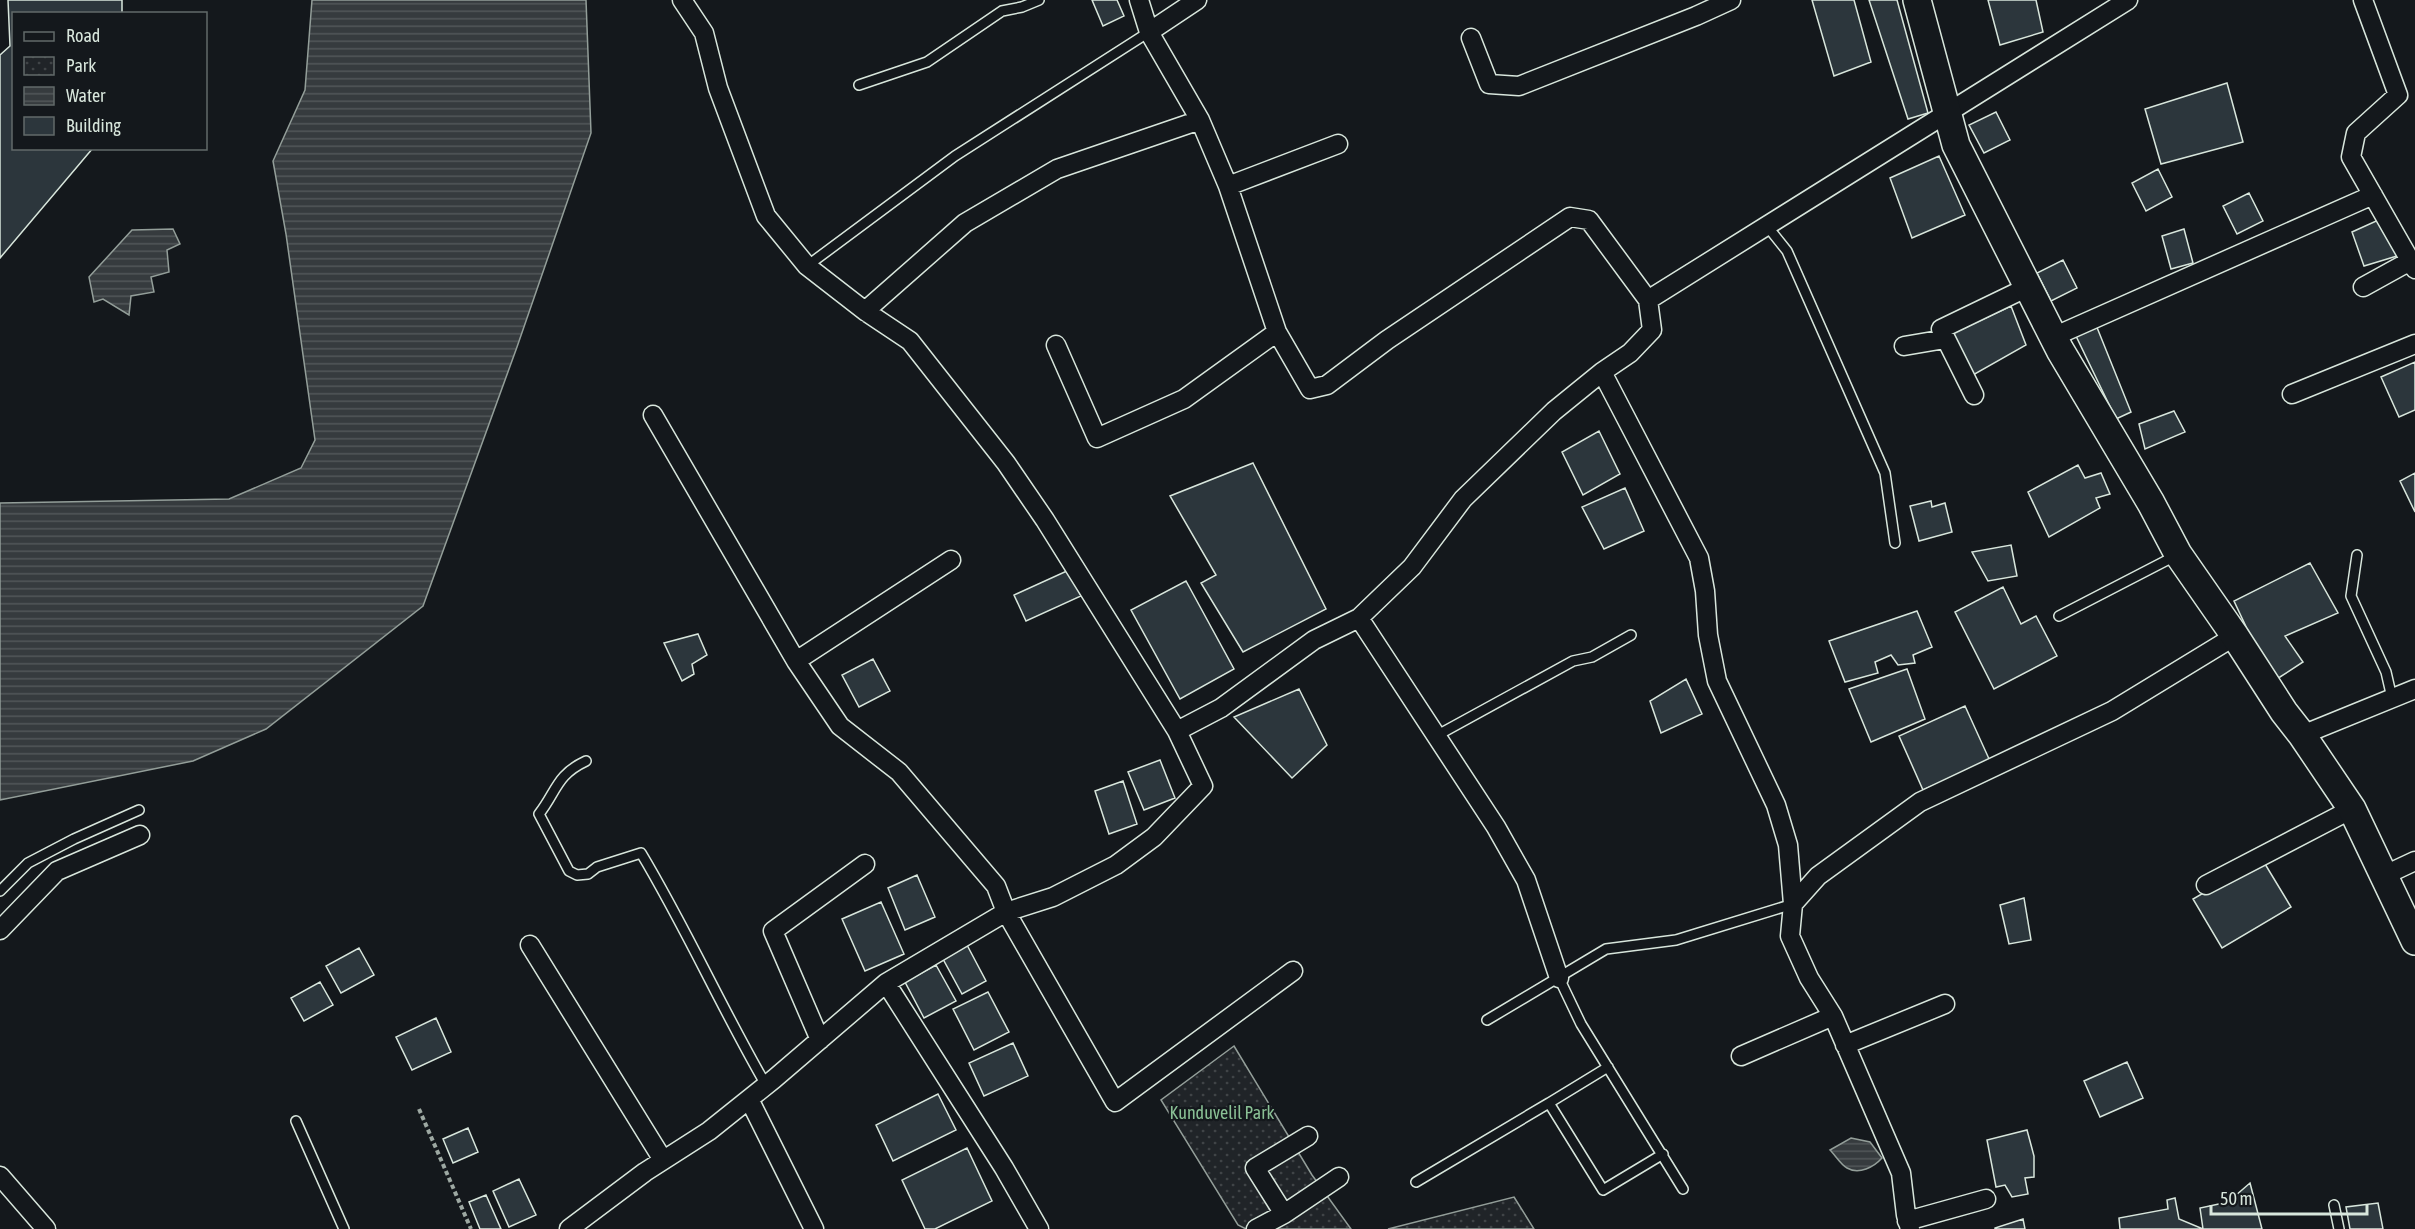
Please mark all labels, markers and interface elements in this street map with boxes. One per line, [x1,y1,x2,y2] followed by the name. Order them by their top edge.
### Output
[12,12,207,150] legend
[66,25,100,46] text: Road
[66,55,96,76] text: Park
[66,85,106,106] text: Water
[66,115,121,136] text: Building
[1170,1102,1275,1123] park label: Kunduvelil Park
[2211,1178,2367,1216] scale bar
[2220,1188,2252,1209] text: 50 m

